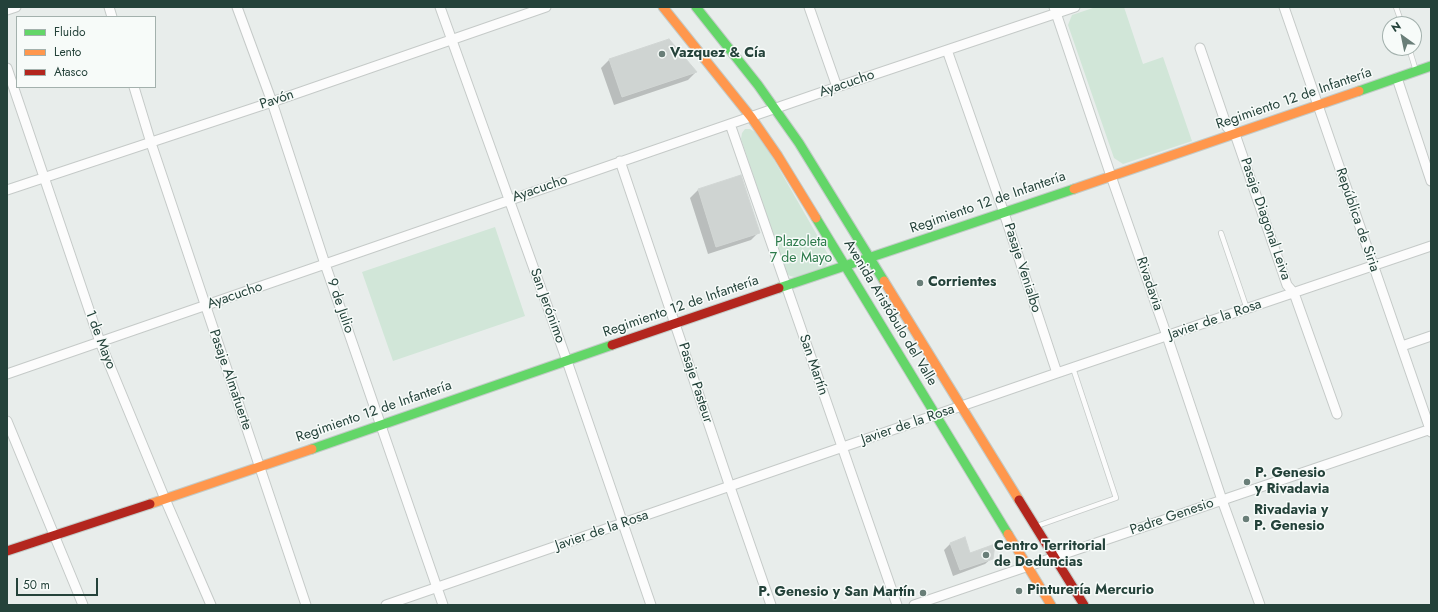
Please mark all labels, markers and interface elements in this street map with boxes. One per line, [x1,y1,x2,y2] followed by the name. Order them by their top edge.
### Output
[16,16,156,88] legend
[1382,16,1422,56] north arrow
[1388,18,1404,36] text: N
[54,23,86,41] text: Fluido
[54,43,81,61] text: Lento
[670,46,765,62] place label: Vazquez & Cía
[657,49,667,59] marker: Vazquez & Cía
[54,63,88,81] text: Atasco
[1214,64,1374,134] street label: Regimiento 12 de Infantería
[817,67,877,101] street label: Ayacucho
[258,86,296,114] street label: Pavón
[1236,156,1294,282] street label: Pasaje Diagonal Leiva
[1331,166,1383,274] street label: República de Siria
[908,168,1068,238] street label: Regimiento 12 de Infantería
[510,172,570,206] street label: Ayacucho
[1000,221,1044,315] street label: Pasaje Venialbo
[770,235,832,268] park label: Plazoleta 7 de Mayo
[840,237,940,389] street label: Avenida Aristóbulo del Valle
[1132,255,1166,313] street label: Rivadavia
[526,266,568,346] street label: San Jerónimo
[601,272,761,342] street label: Regimiento 12 de Infantería
[928,275,996,291] place label: Corrientes
[323,276,357,336] street label: 9 de Julio
[915,278,925,288] marker: Corrientes
[205,279,265,313] street label: Ayacucho
[1166,296,1264,344] street label: Javier de la Rosa
[81,308,119,372] street label: 1 de Mayo
[205,327,255,433] street label: Pasaje Almafuerte
[795,332,831,398] street label: San Martín
[674,341,716,425] street label: Pasaje Pasteur
[294,377,454,447] street label: Regimiento 12 de Infantería
[859,401,957,449] street label: Javier de la Rosa
[1255,466,1329,498] place label: P. Genesio y Rivadavia
[1242,477,1252,487] marker: P. Genesio y Rivadavia
[1128,495,1216,539] street label: Padre Genesio
[1254,503,1328,536] place label: Rivadavia y P. Genesio
[553,507,651,555] street label: Javier de la Rosa
[1241,514,1251,524] marker: Rivadavia y P. Genesio
[994,539,1106,572] place label: Centro Territorial de Deduncias
[981,550,991,560] marker: Centro Territorial de Deduncias
[18,570,100,596] scale bar
[23,576,50,594] text: 50 m
[1027,583,1154,599] place label: Pinturería Mercurio
[758,585,915,601] place label: P. Genesio y San Martín
[1014,586,1024,596] marker: Pinturería Mercurio
[918,588,928,598] marker: P. Genesio y San Martín

